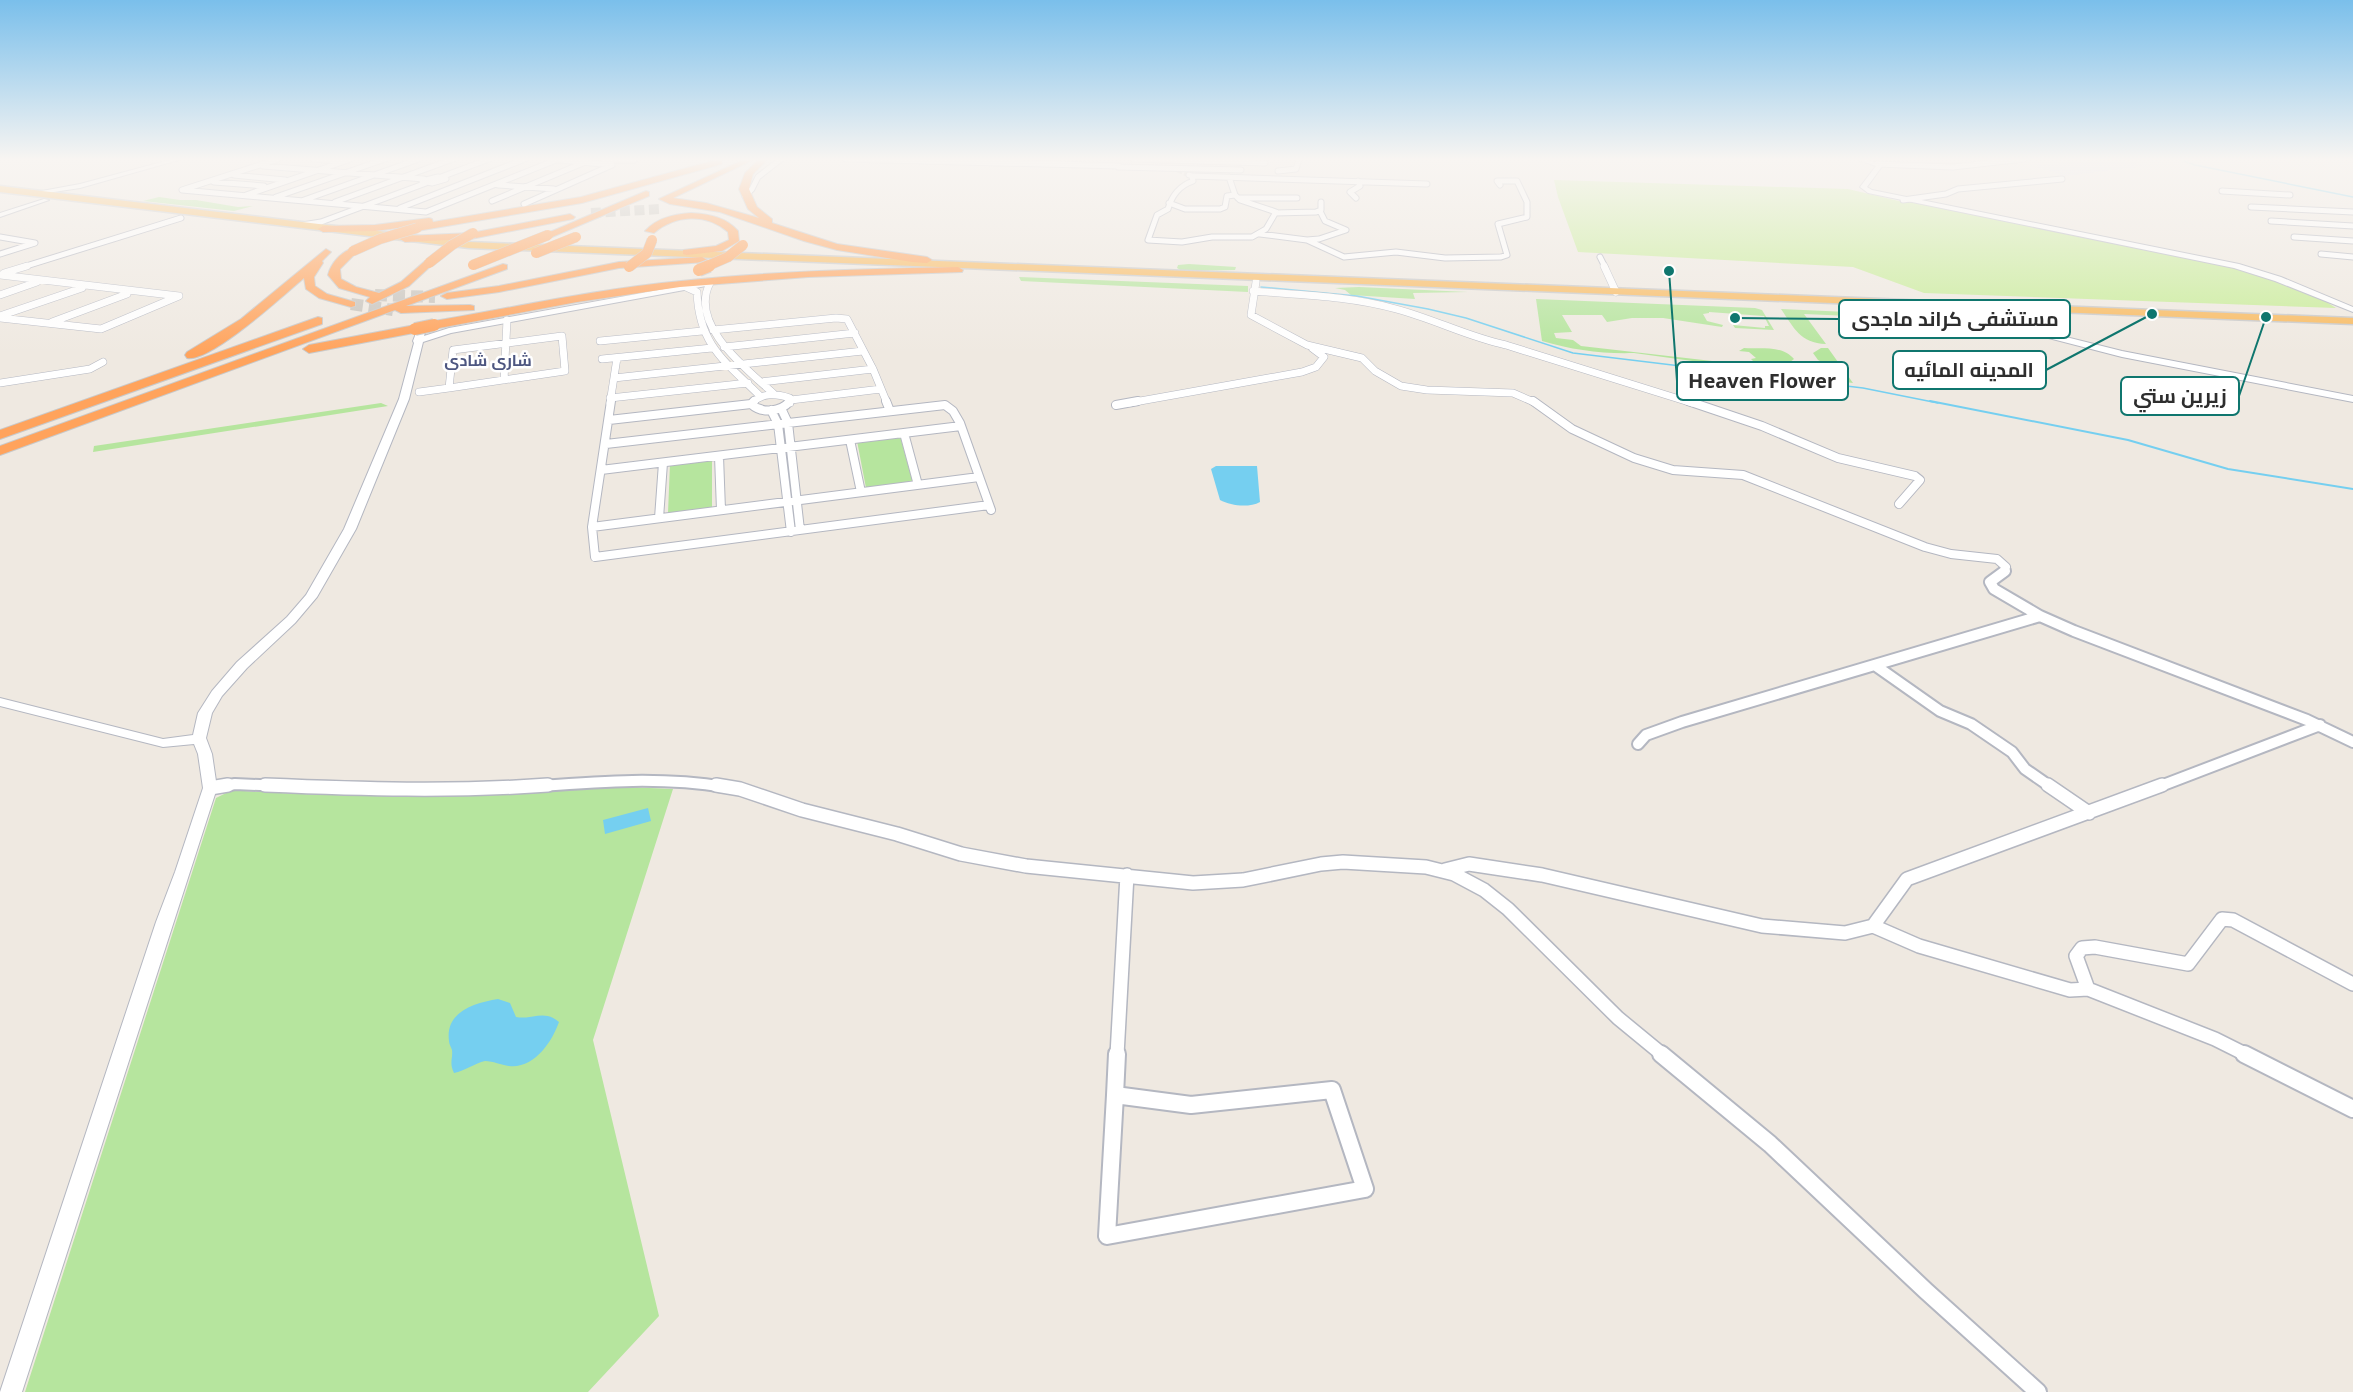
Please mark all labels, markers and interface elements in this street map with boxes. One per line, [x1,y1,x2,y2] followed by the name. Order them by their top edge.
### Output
[1839,300,2070,338] callout: مستشفی کراند ماجدی
[1851,305,2059,332] text: مستشفی کراند ماجدی
[444,349,532,371] district label: شاری شادی
[1893,351,2046,389] callout: المدينه المائيه
[1904,356,2034,383] text: المدينه المائيه
[1677,362,1848,400] callout: Heaven Flower
[1688,367,1836,394] text: Heaven Flower
[2121,377,2239,415] callout: زيرين ستي
[2133,382,2227,413] text: زيرين ستي

